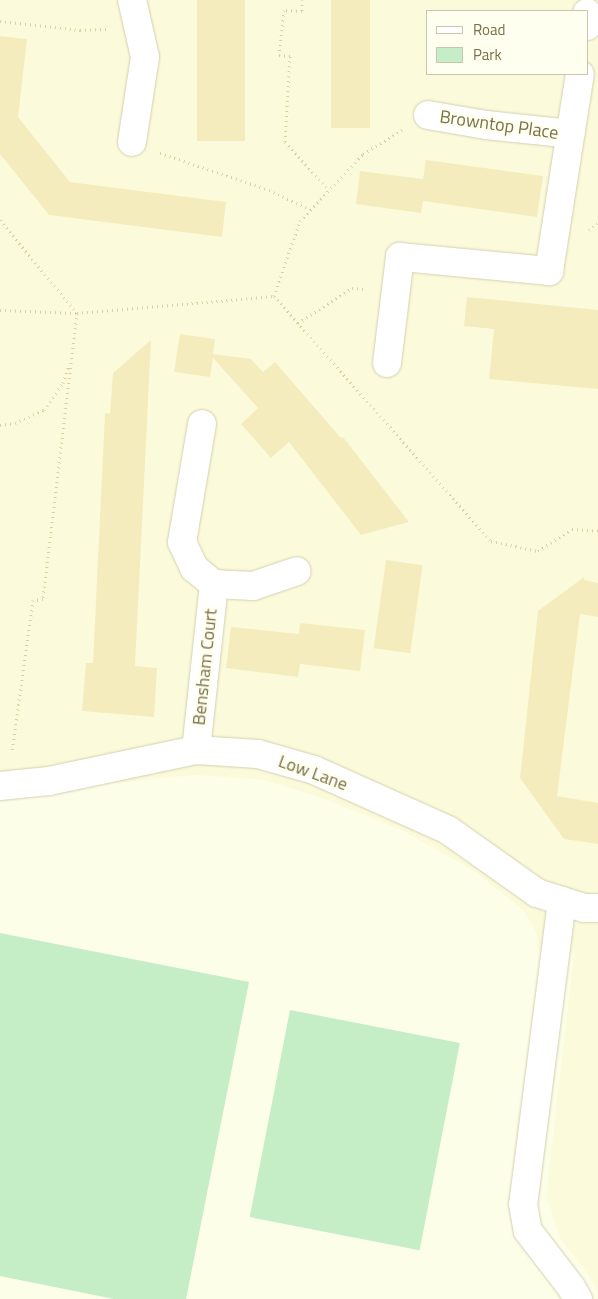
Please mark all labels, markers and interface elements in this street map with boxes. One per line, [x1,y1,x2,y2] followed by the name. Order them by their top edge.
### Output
[426,10,588,75] legend
[473,18,505,41] text: Road
[473,43,502,66] text: Park
[438,106,560,144] street label: Browntop Place
[188,608,222,726] street label: Bensham Court
[275,751,351,795] street label: Low Lane

